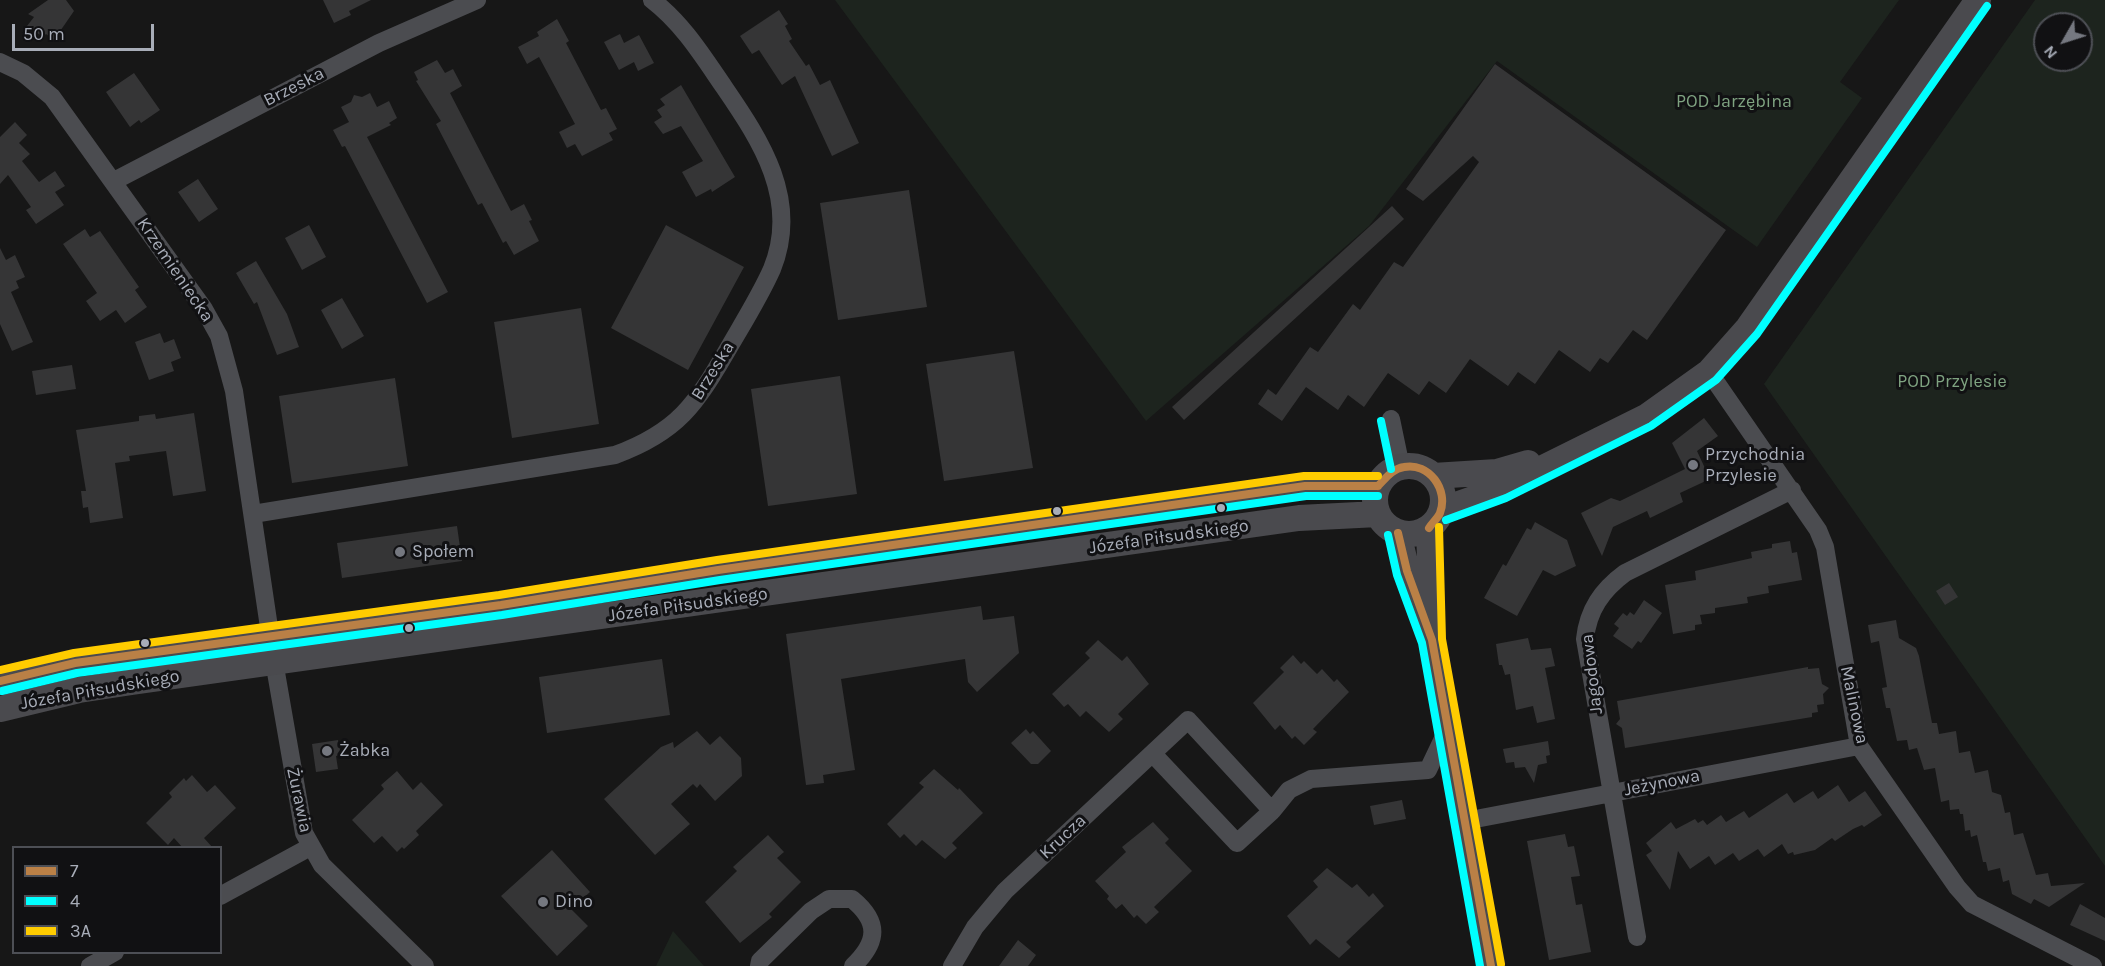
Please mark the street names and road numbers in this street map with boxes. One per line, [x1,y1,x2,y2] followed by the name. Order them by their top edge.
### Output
[260,63,328,111] street label: Brzeska
[132,214,218,326] street label: Krzemieniecka
[687,338,739,404] street label: Brzeska
[1088,515,1250,559] street label: Józefa Piłsudskiego
[607,583,769,627] street label: Józefa Piłsudskiego
[1576,633,1608,715] street label: Jagodowa
[1835,664,1873,746] street label: Malinowa
[19,665,181,715] street label: Józefa Piłsudskiego
[282,765,316,835] street label: Żurawia
[1622,765,1702,801] street label: Jeżynowa
[1035,810,1091,864] street label: Krucza

